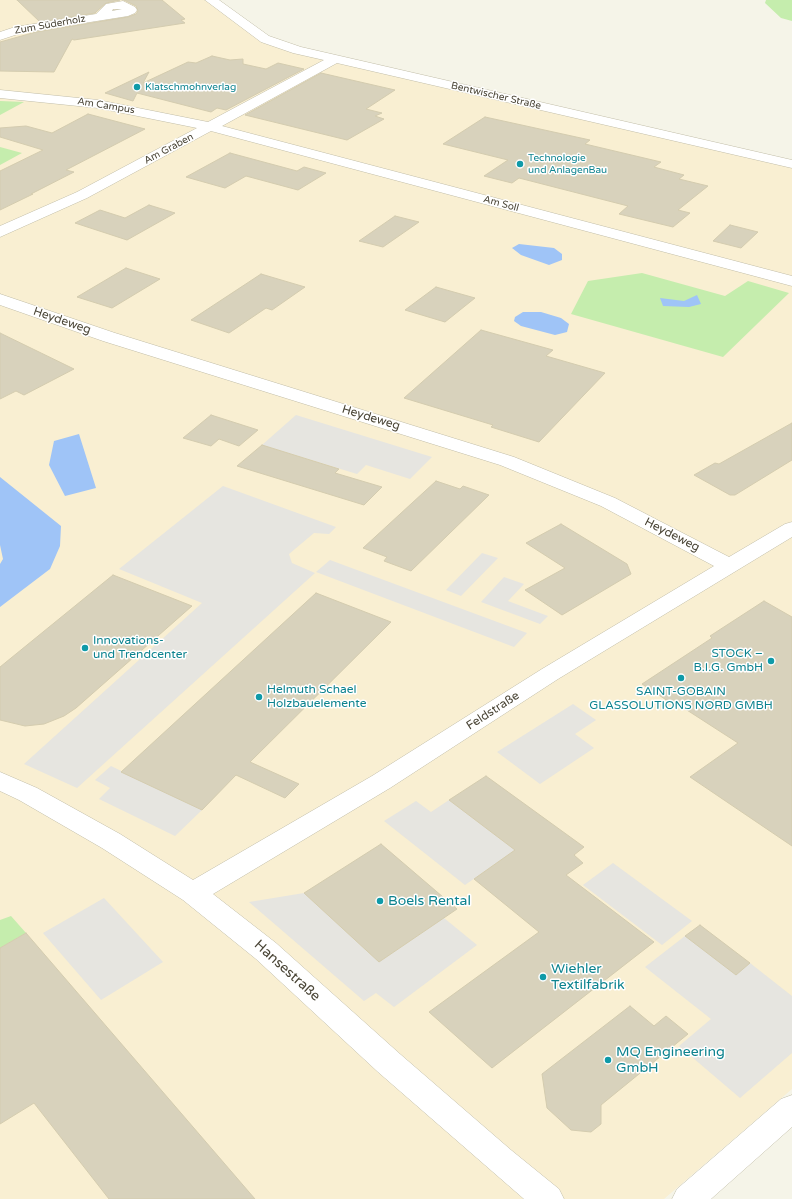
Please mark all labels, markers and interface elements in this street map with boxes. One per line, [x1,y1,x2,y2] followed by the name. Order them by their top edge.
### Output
[14,13,86,37] street label: Zum Süderholz
[450,80,542,112] street label: Bentwischer Straße
[145,81,236,93] place label: Klatschmohnverlag
[132,82,142,92] marker: Klatschmohnverlag
[76,96,136,116] street label: Am Campus
[142,131,196,167] street label: Am Graben
[528,152,607,176] place label: Technologie und AnlagenBau
[515,159,525,169] marker: Technologie und AnlagenBau
[482,193,520,215] street label: Am Soll
[31,304,93,338] street label: Heydeweg
[340,402,402,434] street label: Heydeweg
[642,515,702,555] street label: Heydeweg
[93,634,187,662] place label: Innovations- und Trendcenter
[80,643,90,653] marker: Innovations- und Trendcenter
[693,647,763,675] place label: STOCK – B.I.G. GmbH
[766,656,776,666] marker: STOCK – B.I.G. GmbH
[676,673,686,683] marker: SAINT-GOBAIN GLASSOLUTIONS NORD GMBH
[267,683,367,711] place label: Helmuth Schael Holzbauelemente
[589,685,773,713] place label: SAINT-GOBAIN GLASSOLUTIONS NORD GMBH
[464,689,522,733] street label: Feldstraße
[254,692,264,702] marker: Helmuth Schael Holzbauelemente
[388,893,471,909] place label: Boels Rental
[375,896,385,906] marker: Boels Rental
[250,937,324,1005] street label: Hansestraße
[551,961,625,994] place label: Wiehler Textilfabrik
[538,972,548,982] marker: Wiehler Textilfabrik
[616,1044,725,1076] place label: MQ Engineering GmbH
[603,1055,613,1065] marker: MQ Engineering GmbH

